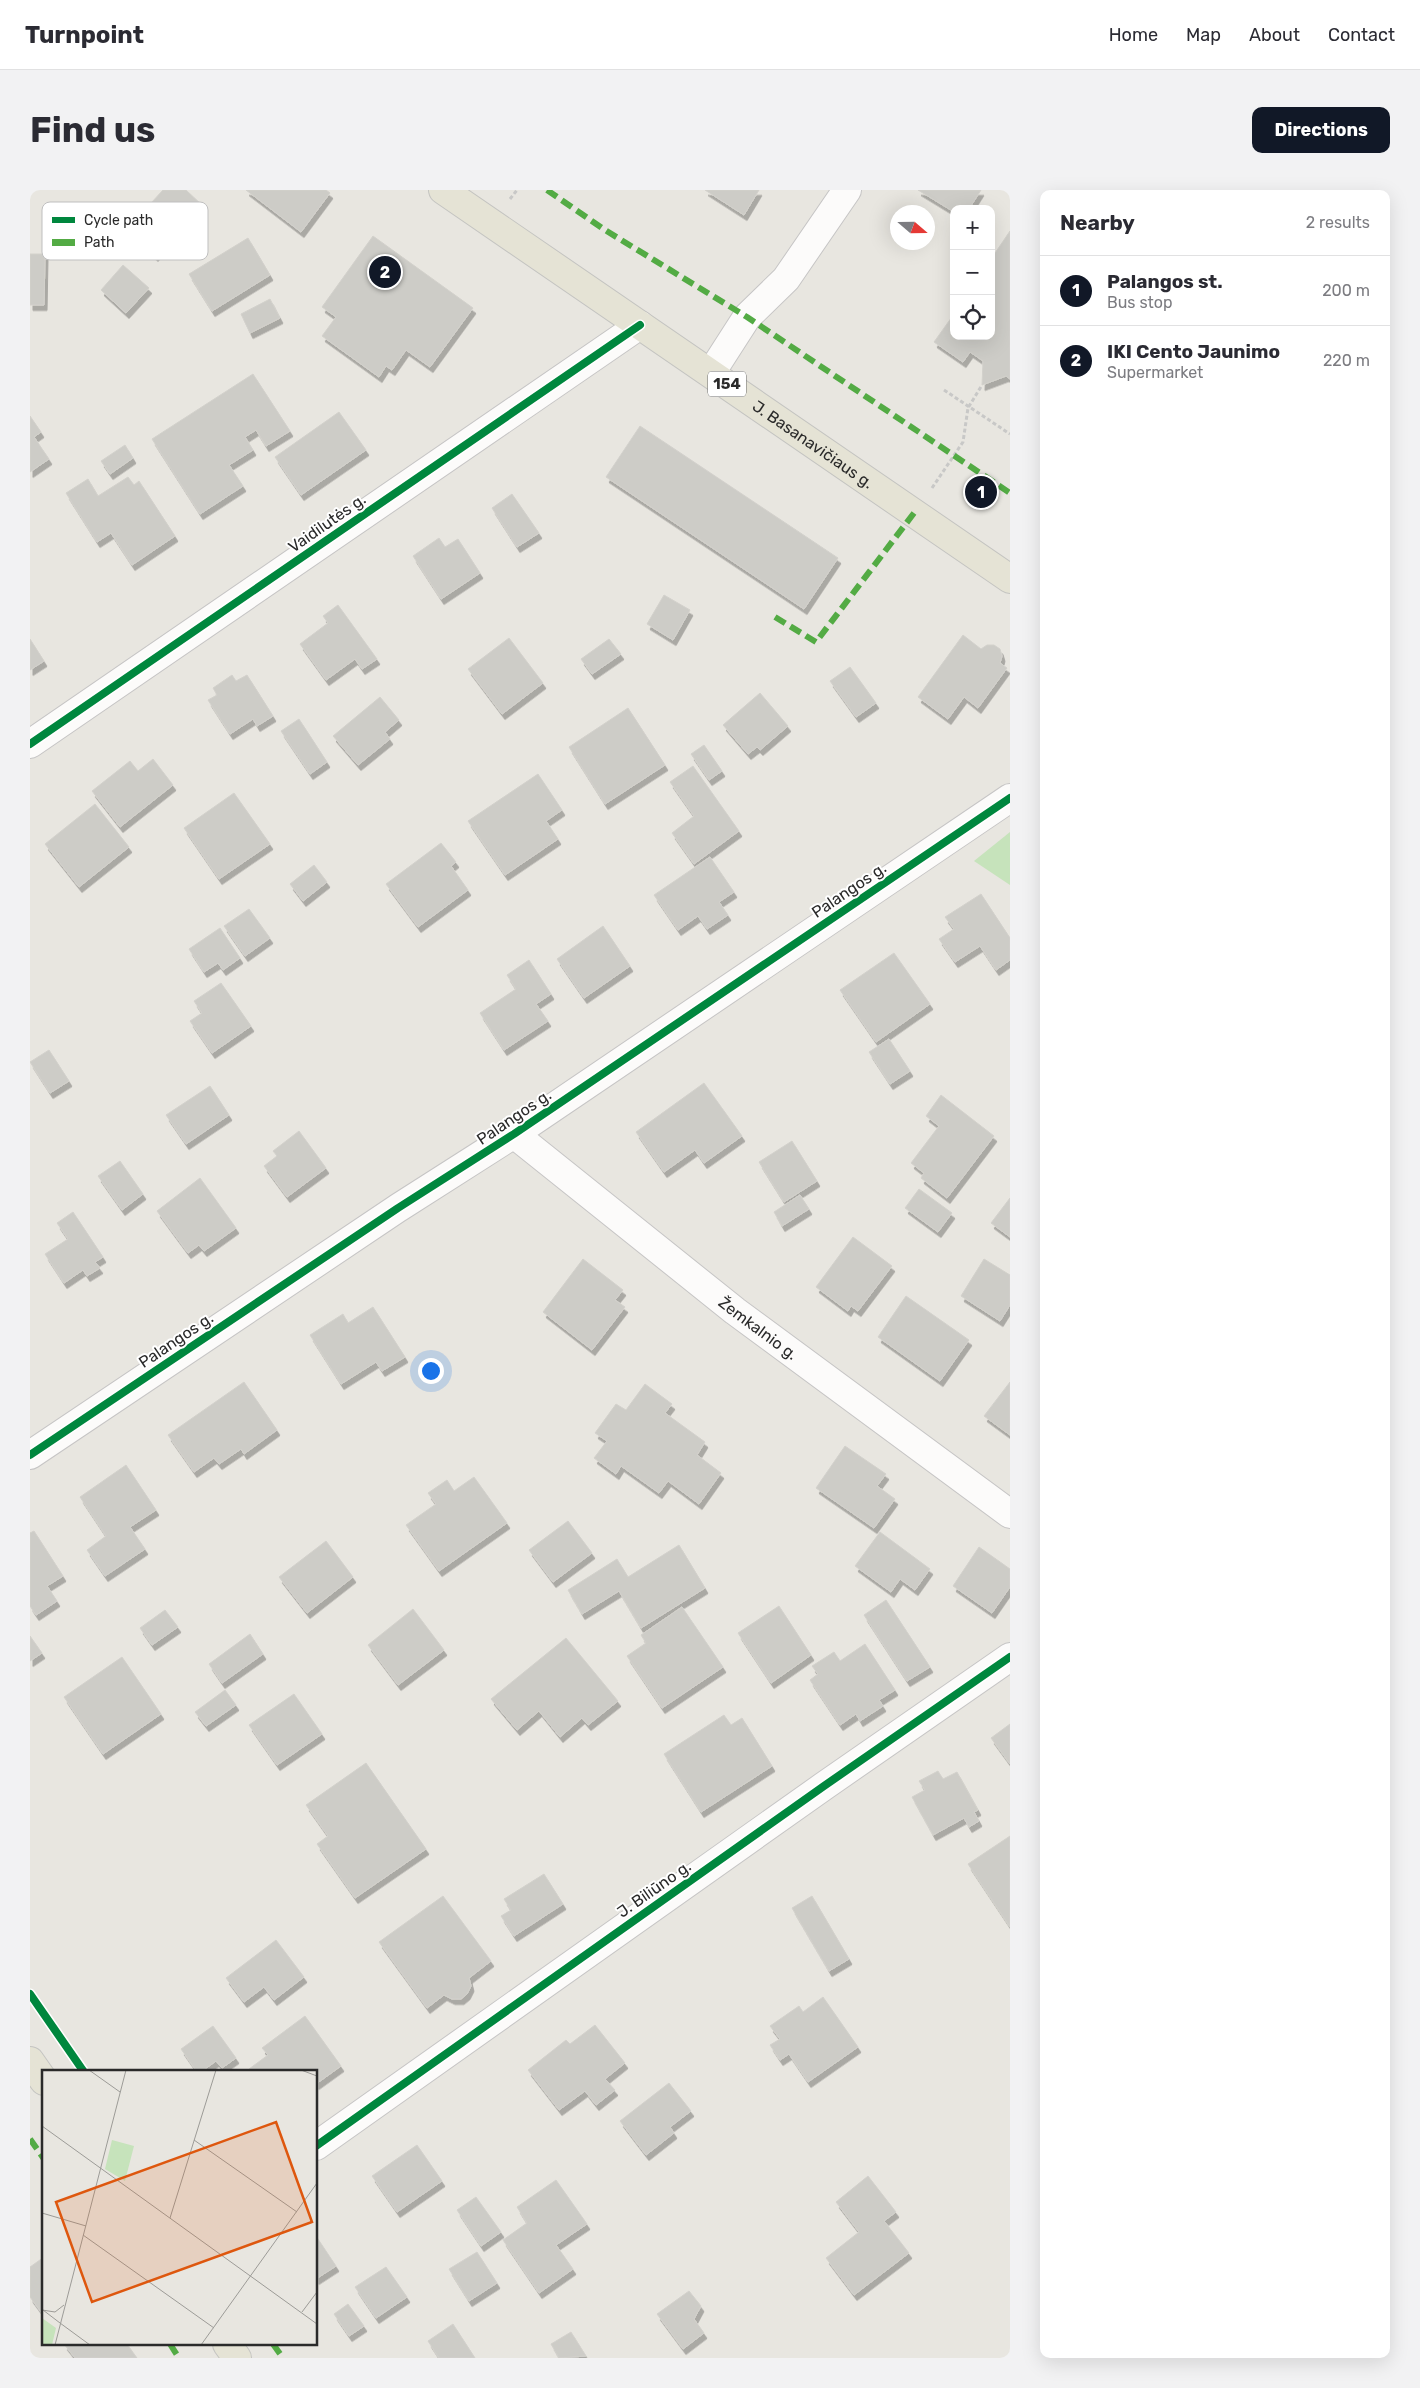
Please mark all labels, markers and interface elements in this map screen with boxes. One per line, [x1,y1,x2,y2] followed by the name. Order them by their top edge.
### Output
[25,21,144,49] text: Turnpoint
[1109,24,1158,46] text: Home
[1186,24,1221,46] text: Map
[1249,24,1300,46] text: About
[1328,24,1395,46] text: Contact
[1252,107,1390,153] button: Directions
[30,109,155,151] text: Find us
[42,202,208,260] legend
[890,205,935,250] north arrow
[950,205,995,340] map controls
[950,205,995,250] button: +
[1060,210,1135,235] text: Nearby
[84,212,153,229] text: Cycle path
[1306,213,1370,232] text: 2 results
[84,234,115,251] text: Path
[950,250,995,295] button: −
[369,253,401,291] pin: 2
[1107,270,1223,293] text: Palangos st.
[1072,281,1080,300] text: 1
[1322,281,1370,300] text: 200 m
[1107,293,1173,312] text: Bus stop
[950,295,995,340] button: locate
[1107,340,1280,363] text: IKI Cento Jaunimo
[1071,351,1081,370] text: 2
[1323,351,1370,370] text: 220 m
[1107,363,1203,382] text: Supermarket
[708,372,746,396] road number: 154
[749,396,877,492] street label: J. Basanavičiaus g.
[965,473,997,511] pin: 1
[285,489,369,557] street label: Vaidilutės g.
[808,858,890,922] street label: Palangos g.
[473,1085,555,1149] street label: Palangos g.
[715,1292,802,1364] street label: Žemkalnio g.
[135,1308,217,1372] street label: Palangos g.
[418,1358,444,1384] your location
[613,1857,695,1921] street label: J. Biliūno g.
[42,2070,318,2346] inset map

